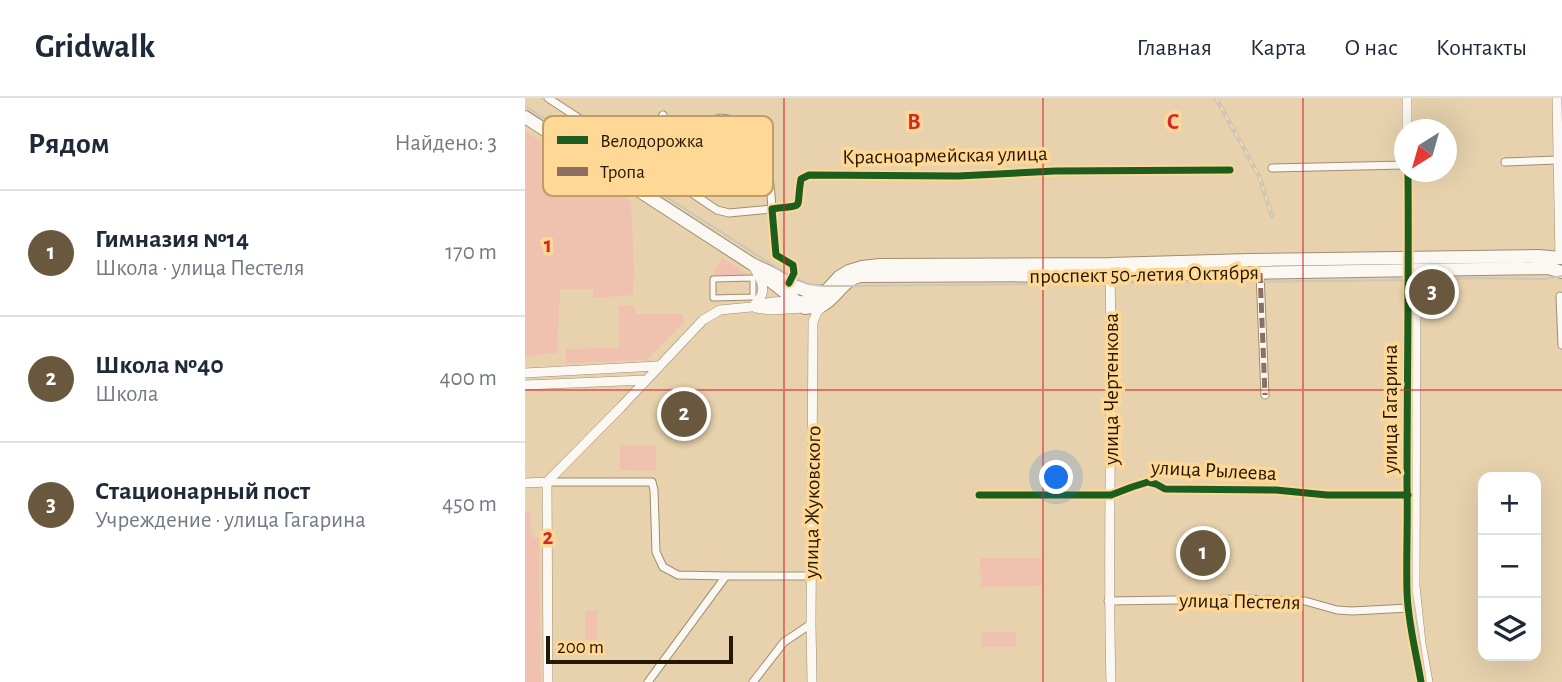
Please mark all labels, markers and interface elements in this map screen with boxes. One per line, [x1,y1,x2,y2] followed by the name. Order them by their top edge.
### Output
[35,31,155,64] text: Gridwalk
[1137,36,1212,60] text: Главная
[1250,36,1306,60] text: Карта
[1344,36,1398,60] text: О нас
[1436,36,1527,60] text: Контакты
[907,111,921,134] text: B
[1167,111,1179,134] text: C
[543,116,773,196] legend
[1394,119,1457,182] north arrow
[28,129,110,159] text: Рядом
[395,132,497,155] text: Найдено: 3
[600,132,704,151] text: Велодорожка
[842,143,1048,168] street label: Красноармейская улица
[600,163,645,182] text: Тропа
[95,226,249,252] text: Гимназия №14
[544,234,552,257] text: 1
[47,241,55,264] text: 1
[445,241,497,264] text: 170 m
[95,257,304,280] text: Школа · улица Пестеля
[1029,262,1259,287] street label: проспект 50-летия Октября
[1409,266,1455,318] pin: 3
[1101,313,1122,466] street label: улица Чертенкова
[1380,344,1401,475] street label: улица Гагарина
[95,352,224,378] text: Школа №40
[46,367,56,390] text: 2
[439,367,497,390] text: 400 m
[95,383,159,406] text: Школа
[661,388,707,440] pin: 2
[801,425,824,580] street label: улица Жуковского
[1150,457,1278,484] street label: улица Рылеева
[1039,460,1073,494] your location
[1478,472,1541,661] map controls
[1478,472,1541,535] button: +
[95,478,310,504] text: Стационарный пост
[46,493,56,516] text: 3
[442,493,497,516] text: 450 m
[95,509,366,532] text: Учреждение · улица Гагарина
[543,526,554,549] text: 2
[1180,527,1226,579] pin: 1
[1478,535,1541,598] button: −
[1178,590,1301,613] street label: улица Пестеля
[1478,598,1541,661] button: layers
[546,633,733,665] scale bar
[557,638,604,657] text: 200 m

